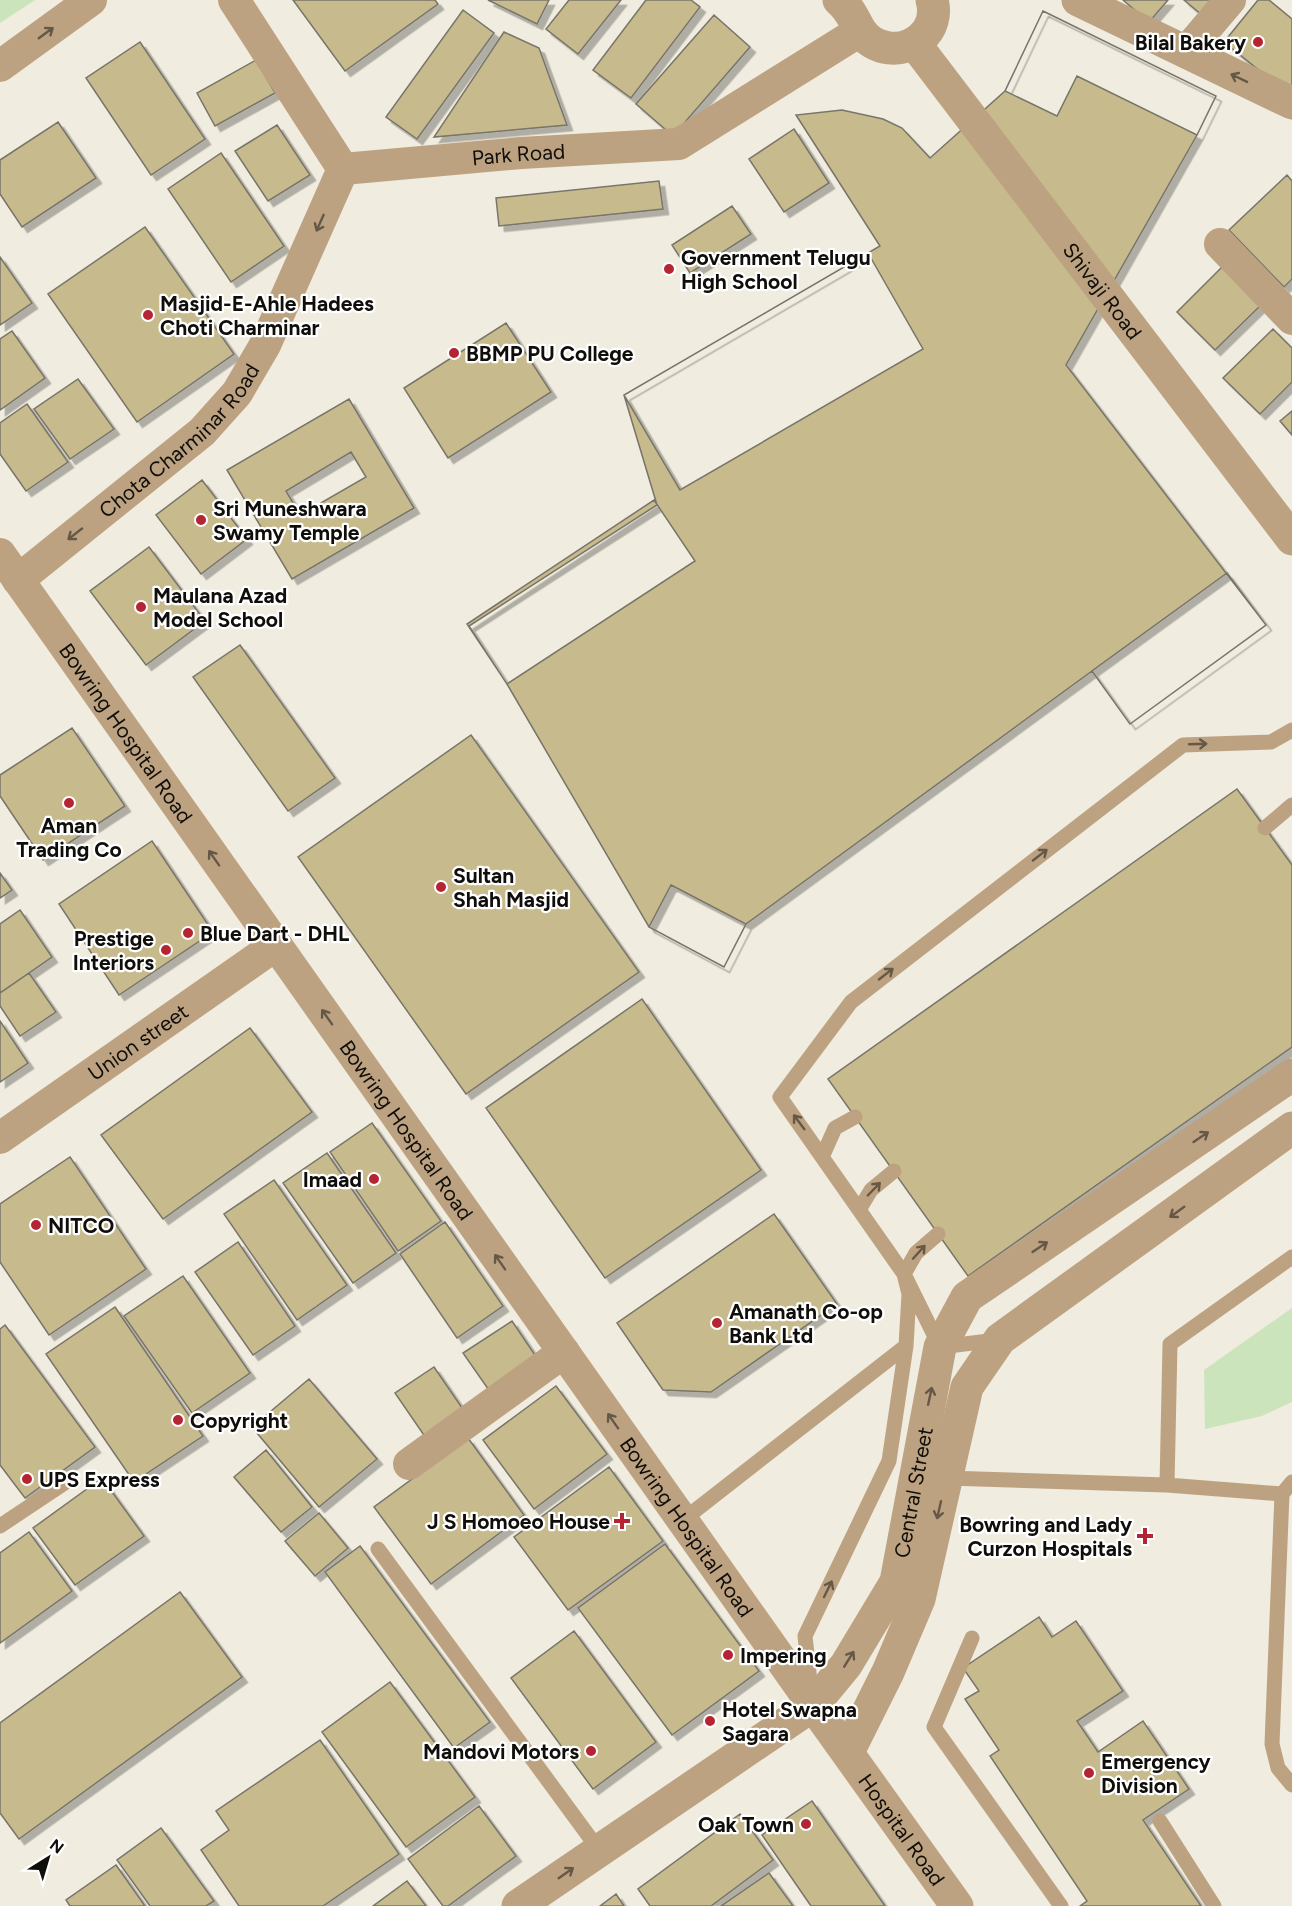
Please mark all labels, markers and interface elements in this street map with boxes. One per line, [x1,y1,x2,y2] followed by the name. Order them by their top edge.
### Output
[37,27,53,39] one-way arrow
[1135,30,1247,55] place label: Bilal Bakery
[1251,35,1265,49] marker: Bilal Bakery
[1231,71,1249,83] one-way arrow
[471,138,566,170] street label: Park Road
[313,213,325,231] one-way arrow
[1058,237,1148,344] street label: Shivaji Road
[681,245,871,294] place label: Government Telugu High School
[662,262,676,276] marker: Government Telugu High School
[160,291,374,340] place label: Masjid-E-Ahle Hadees Choti Charminar
[141,308,155,322] marker: Masjid-E-Ahle Hadees Choti Charminar
[466,341,634,366] place label: BBMP PU College
[447,346,461,360] marker: BBMP PU College
[94,359,264,522] street label: Chota Charminar Road
[213,496,367,545] place label: Sri Muneshwara Swamy Temple
[194,513,208,527] marker: Sri Muneshwara Swamy Temple
[68,528,84,541] one-way arrow
[153,583,287,632] place label: Maulana Azad Model School
[134,600,148,614] marker: Maulana Azad Model School
[54,638,198,828] street label: Bowring Hospital Road
[1187,739,1207,750] one-way arrow
[62,796,76,810] marker: Aman Trading Co
[16,813,122,862] place label: Aman Trading Co
[1032,849,1048,861] one-way arrow
[208,850,220,866] one-way arrow
[453,863,569,912] place label: Sultan Shah Masjid
[434,880,448,894] marker: Sultan Shah Masjid
[200,921,349,946] place label: Blue Dart - DHL
[73,926,154,975] place label: Prestige Interiors
[181,926,195,940] marker: Blue Dart - DHL
[159,943,173,957] marker: Prestige Interiors
[878,968,894,981] one-way arrow
[83,998,193,1085] street label: Union street
[321,1009,333,1025] one-way arrow
[335,1035,479,1225] street label: Bowring Hospital Road
[793,1115,805,1131] one-way arrow
[1192,1131,1209,1143] one-way arrow
[303,1167,362,1192] place label: Imaad
[367,1172,381,1186] marker: Imaad
[867,1181,881,1196] one-way arrow
[1169,1206,1185,1218] one-way arrow
[48,1213,114,1238] place label: NITCO
[29,1218,43,1232] marker: NITCO
[1032,1241,1048,1253] one-way arrow
[912,1245,926,1260] one-way arrow
[494,1254,506,1270] one-way arrow
[729,1299,883,1348] place label: Amanath Co-op Bank Ltd
[710,1316,724,1330] marker: Amanath Co-op Bank Ltd
[925,1387,937,1406] one-way arrow
[190,1408,288,1433] place label: Copyright
[171,1413,185,1427] marker: Copyright
[607,1413,619,1430] one-way arrow
[888,1425,937,1560] street label: Central Street
[615,1432,759,1622] street label: Bowring Hospital Road
[39,1467,160,1492] place label: UPS Express
[20,1472,34,1486] marker: UPS Express
[933,1501,945,1520] one-way arrow
[427,1509,610,1534] place label: J S Homoeo House
[959,1512,1133,1561] place label: Bowring and Lady Curzon Hospitals
[615,1514,629,1528] marker: J S Homoeo House
[1136,1527,1154,1545] marker: Bowring and Lady Curzon Hospitals
[822,1580,834,1598] one-way arrow
[740,1643,827,1668] place label: Impering
[721,1648,735,1662] marker: Impering
[844,1651,856,1668] one-way arrow
[722,1697,857,1746] place label: Hotel Swapna Sagara
[703,1714,717,1728] marker: Hotel Swapna Sagara
[423,1739,579,1764] place label: Mandovi Motors
[584,1744,598,1758] marker: Mandovi Motors
[1101,1749,1211,1798] place label: Emergency Division
[1082,1766,1096,1780] marker: Emergency Division
[854,1769,951,1890] street label: Hospital Road
[698,1812,794,1837] place label: Oak Town
[799,1817,813,1831] marker: Oak Town
[18,1828,78,1888] north arrow
[46,1835,67,1858] text: N
[558,1867,574,1879] one-way arrow

